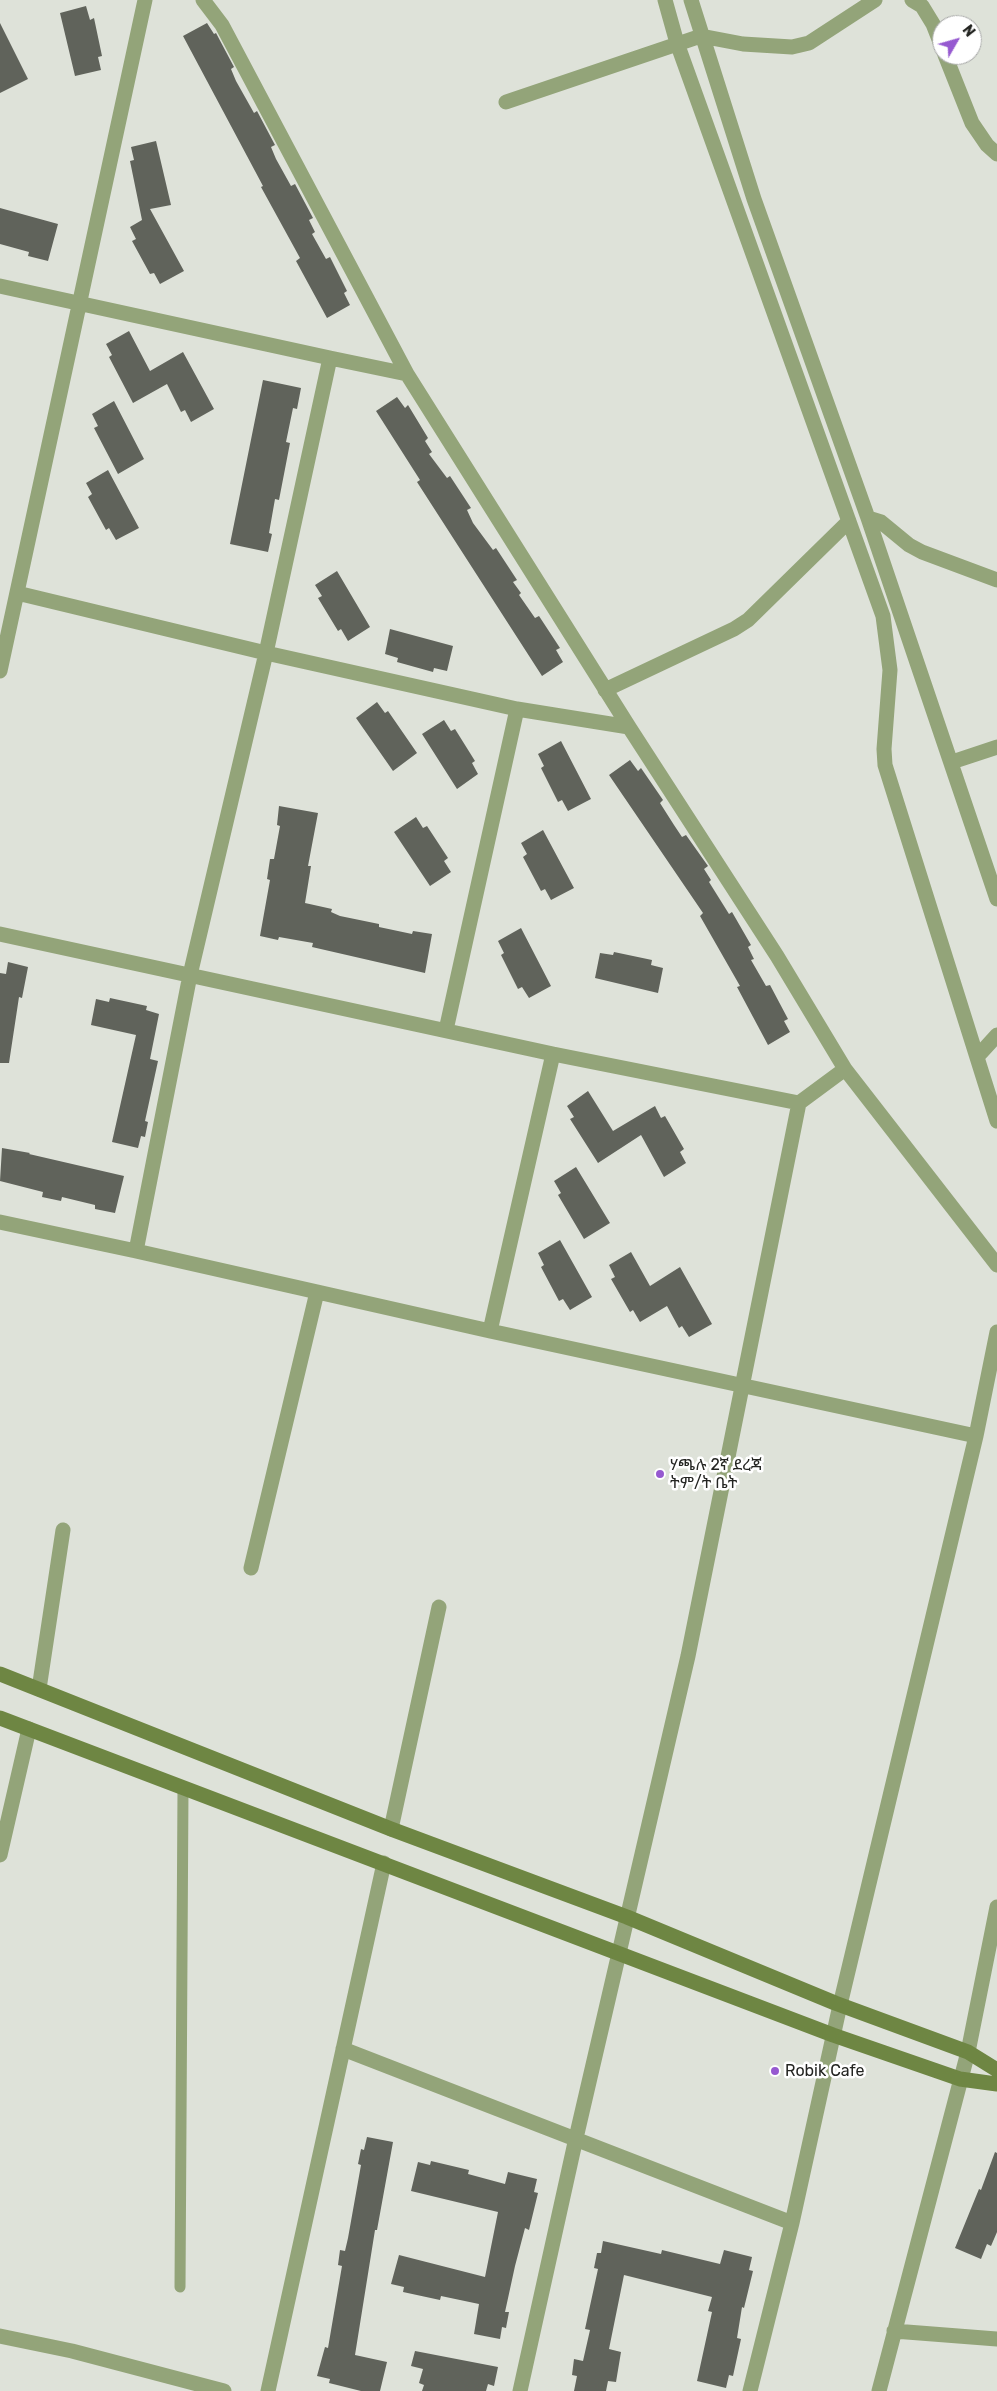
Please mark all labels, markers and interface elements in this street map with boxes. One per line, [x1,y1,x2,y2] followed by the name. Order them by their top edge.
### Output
[932,15,982,65] north arrow
[959,22,978,40] text: N
[670,1455,762,1493] place label: ሃጫሉ 2ኛ ደረጃ ትም/ት ቤት
[654,1468,666,1480] marker: ሃጫሉ 2ኛ ደረጃ ትም/ት ቤት
[785,2061,865,2081] place label: Robik Cafe
[769,2065,781,2077] marker: Robik Cafe

